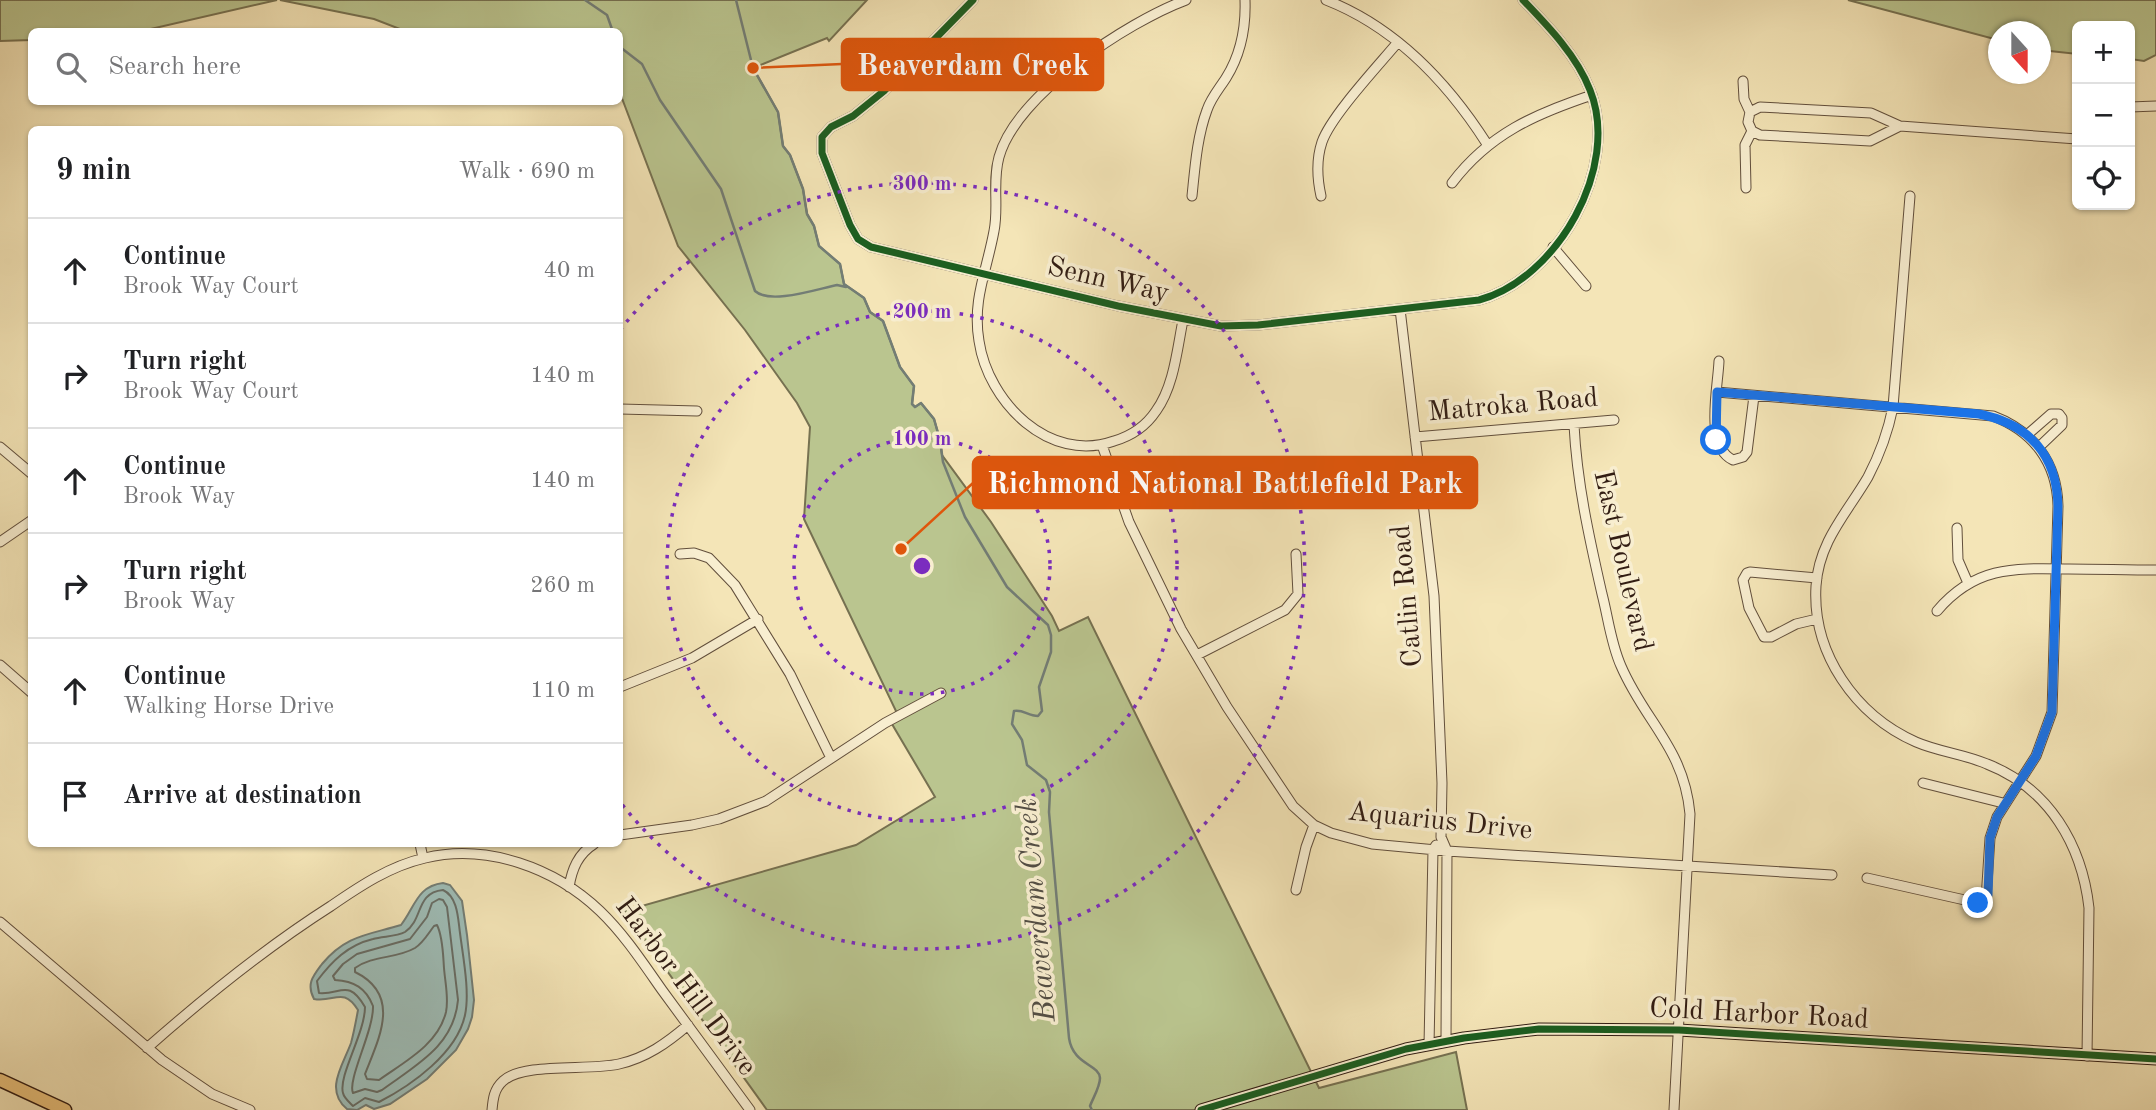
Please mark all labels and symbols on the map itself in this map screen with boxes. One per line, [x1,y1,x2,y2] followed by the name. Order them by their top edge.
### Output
[1988,21,2051,84] north arrow
[842,39,1103,90] callout: Beaverdam Creek
[857,52,1089,82] text: Beaverdam Creek
[892,174,952,195] text: 300 m
[1044,253,1172,309] street label: Senn Way
[892,302,952,323] text: 200 m
[1427,385,1599,427] street label: Matroka Road
[1700,424,1731,455] route start
[892,429,952,450] text: 100 m
[973,457,1477,508] callout: Richmond National Battlefield Park
[1588,468,1656,654] street label: East Boulevard
[987,470,1463,500] text: Richmond National Battlefield Park
[1388,524,1428,668] street label: Catlin Road
[910,554,934,578] centre of rings
[1012,797,1062,1024] water label: Beaverdam Creek
[1346,798,1534,846] street label: Aquarius Drive
[1962,887,1993,918] route end
[609,893,761,1081] street label: Harbor Hill Drive
[1648,995,1870,1035] street label: Cold Harbor Road

